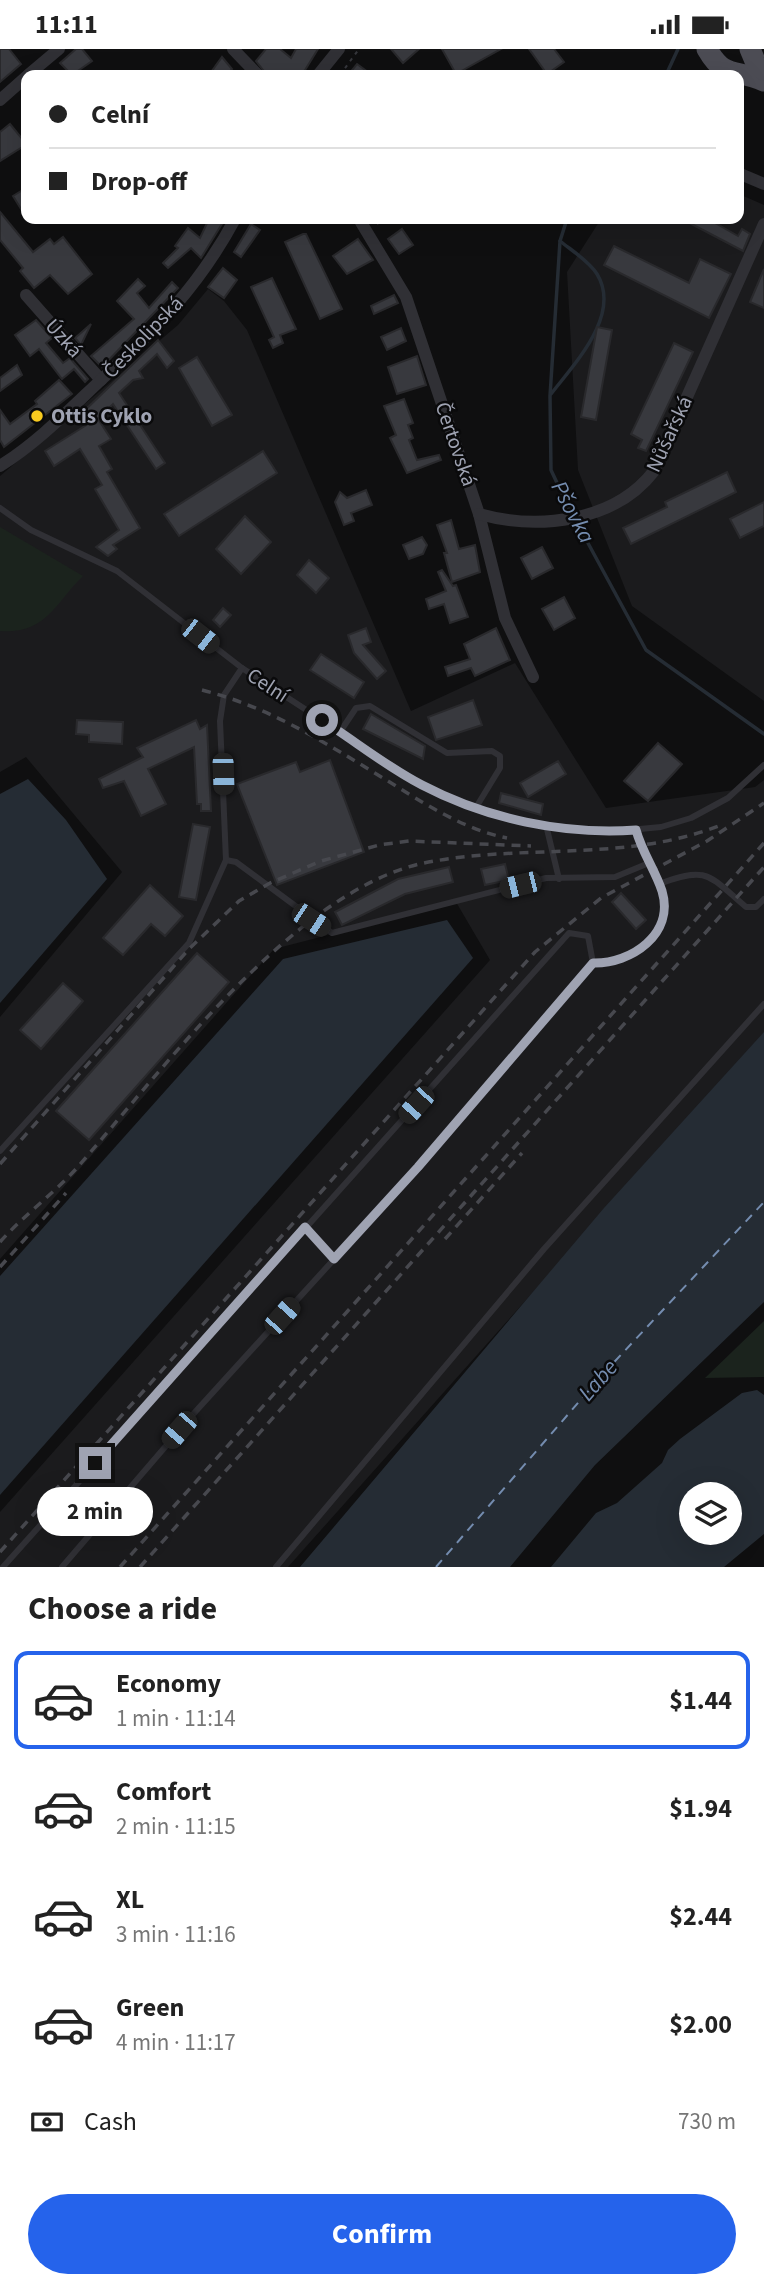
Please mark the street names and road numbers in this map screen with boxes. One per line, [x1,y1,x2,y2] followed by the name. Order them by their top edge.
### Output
[96,289,190,385] street label: Českolipská
[38,312,90,364] street label: Úzká
[638,391,700,477] street label: Nůšařská
[428,398,484,490] street label: Čertovská
[241,660,295,710] street label: Celní

